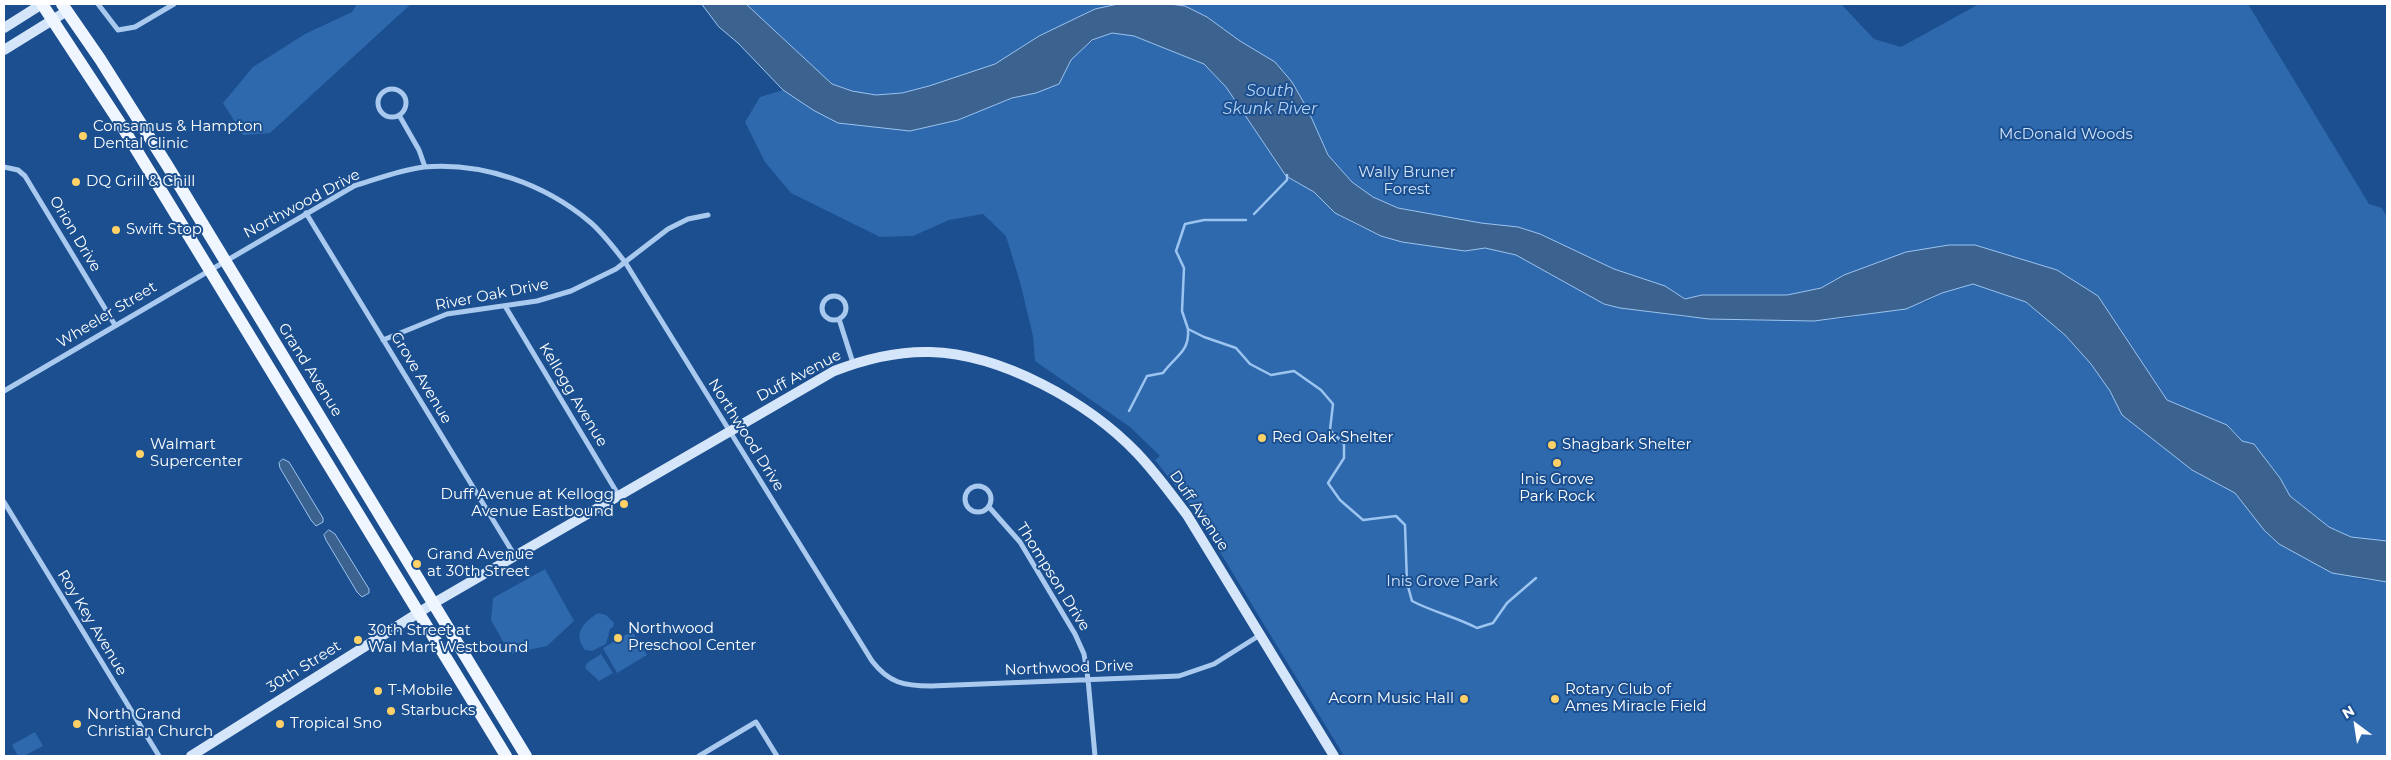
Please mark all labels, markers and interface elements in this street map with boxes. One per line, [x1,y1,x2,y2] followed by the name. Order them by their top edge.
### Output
[1223,81,1317,119] water label: South Skunk River
[93,118,263,153] place label: Consamus & Hampton Dental Clinic
[1999,126,2133,144] park label: McDonald Woods
[77,130,89,142] marker: Consamus & Hampton Dental Clinic
[1358,164,1456,199] park label: Wally Bruner Forest
[241,166,363,242] street label: Northwood Drive
[86,173,195,191] place label: DQ Grill & Chill
[70,176,82,188] marker: DQ Grill & Chill
[45,193,105,275] street label: Orion Drive
[126,221,202,239] place label: Swift Stop
[110,224,122,236] marker: Swift Stop
[434,275,550,315] street label: River Oak Drive
[54,278,160,352] street label: Wheeler Street
[274,320,346,420] street label: Grand Avenue
[386,329,456,427] street label: Grove Avenue
[535,340,611,450] street label: Kellogg Avenue
[754,346,844,406] street label: Duff Avenue
[704,375,788,495] street label: Northwood Drive
[1272,429,1394,447] place label: Red Oak Shelter
[1256,432,1268,444] marker: Red Oak Shelter
[150,436,243,471] place label: Walmart Supercenter
[1562,436,1691,454] place label: Shagbark Shelter
[1546,439,1558,451] marker: Shagbark Shelter
[134,448,146,460] marker: Walmart Supercenter
[1551,457,1563,469] marker: Inis Grove Park Rock
[1165,467,1233,555] street label: Duff Avenue
[1519,471,1595,506] place label: Inis Grove Park Rock
[441,486,614,521] place label: Duff Avenue at Kellogg Avenue Eastbound
[618,498,630,510] marker: Duff Avenue at Kellogg Avenue Eastbound
[1012,520,1094,634] street label: Thompson Drive
[427,546,534,581] place label: Grand Avenue at 30th Street
[411,558,423,570] marker: Grand Avenue at 30th Street
[53,567,131,679] street label: Roy Key Avenue
[1386,573,1498,591] park label: Inis Grove Park
[628,620,756,655] place label: Northwood Preschool Center
[368,622,528,657] place label: 30th Street at Wal Mart Westbound
[612,632,624,644] marker: Northwood Preschool Center
[352,634,364,646] marker: 30th Street at Wal Mart Westbound
[264,637,344,697] street label: 30th Street
[1004,657,1134,679] street label: Northwood Drive
[1565,681,1707,716] place label: Rotary Club of Ames Miracle Field
[388,682,453,700] place label: T-Mobile
[372,685,384,697] marker: T-Mobile
[1328,690,1454,708] place label: Acorn Music Hall
[1458,693,1470,705] marker: Acorn Music Hall
[1549,693,1561,705] marker: Rotary Club of Ames Miracle Field
[2331,700,2381,750] north arrow
[401,702,475,720] place label: Starbucks
[2339,702,2358,723] text: N
[385,705,397,717] marker: Starbucks
[87,706,213,741] place label: North Grand Christian Church
[290,715,382,733] place label: Tropical Sno
[71,718,83,730] marker: North Grand Christian Church
[274,718,286,730] marker: Tropical Sno

